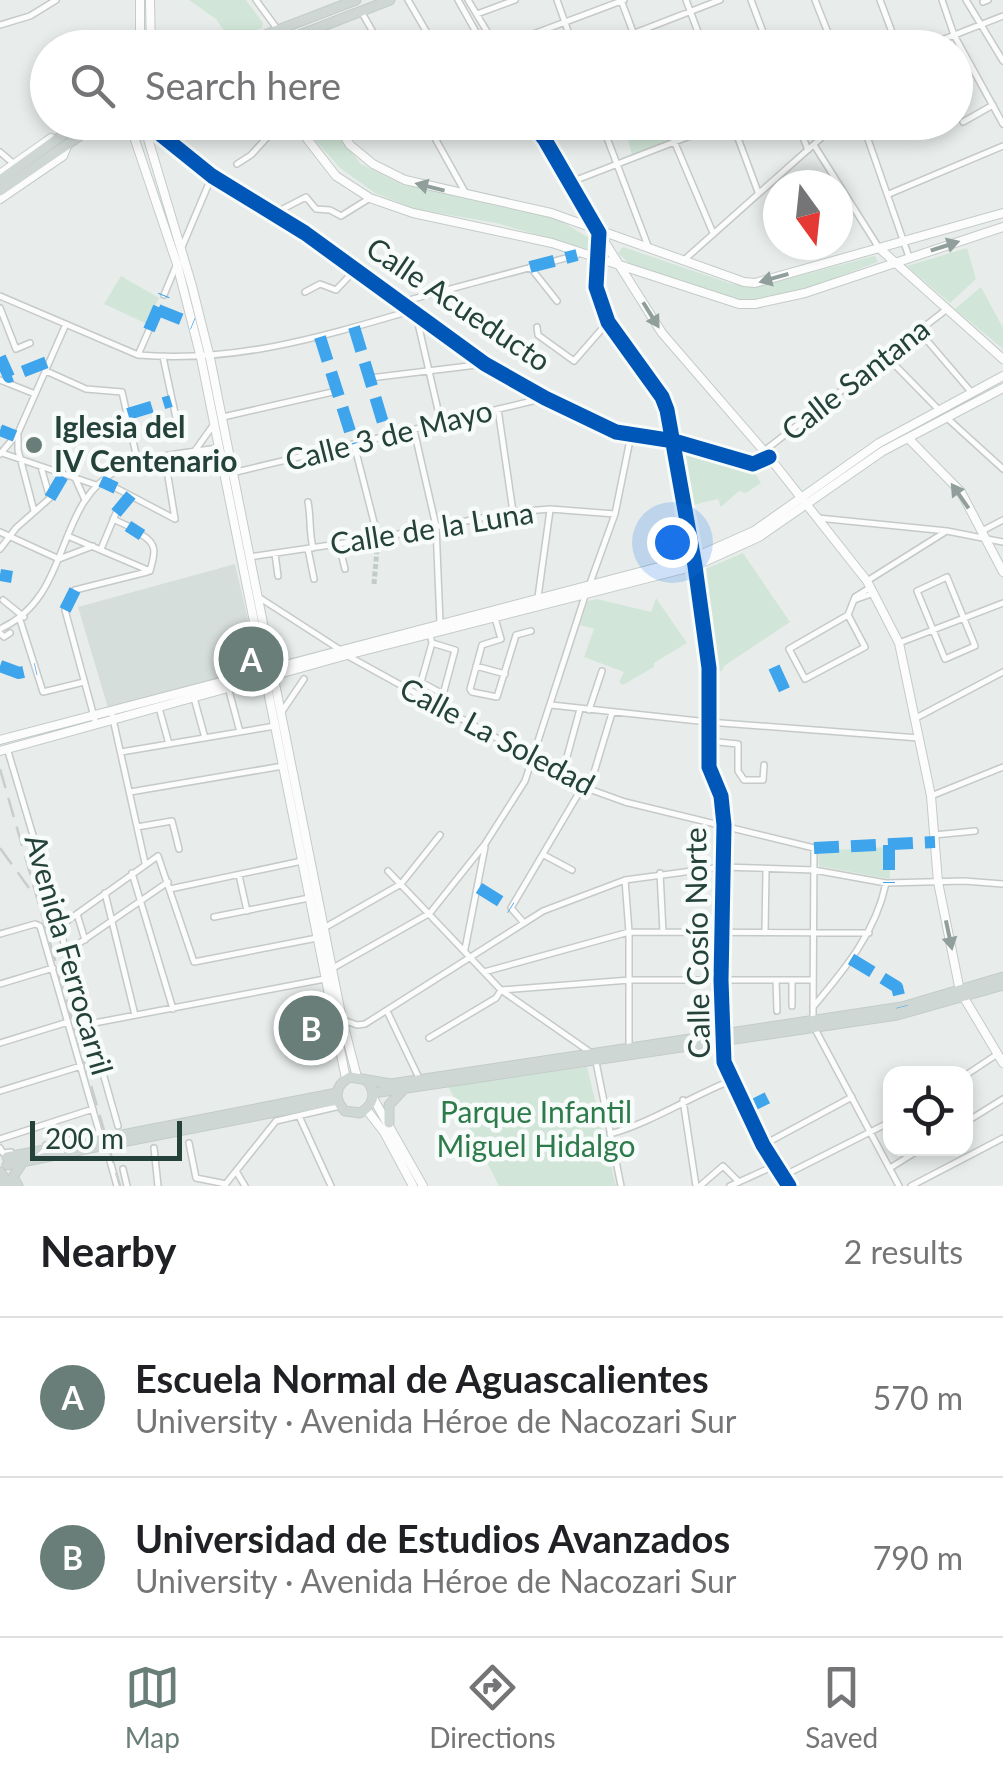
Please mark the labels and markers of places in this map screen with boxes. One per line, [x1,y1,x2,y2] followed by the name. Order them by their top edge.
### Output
[54,408,237,478] place label: Iglesia del IV Centenario
[23,434,45,456] marker: Iglesia del IV Centenario
[218,622,284,696] pin: A
[278,990,344,1066] pin: B

